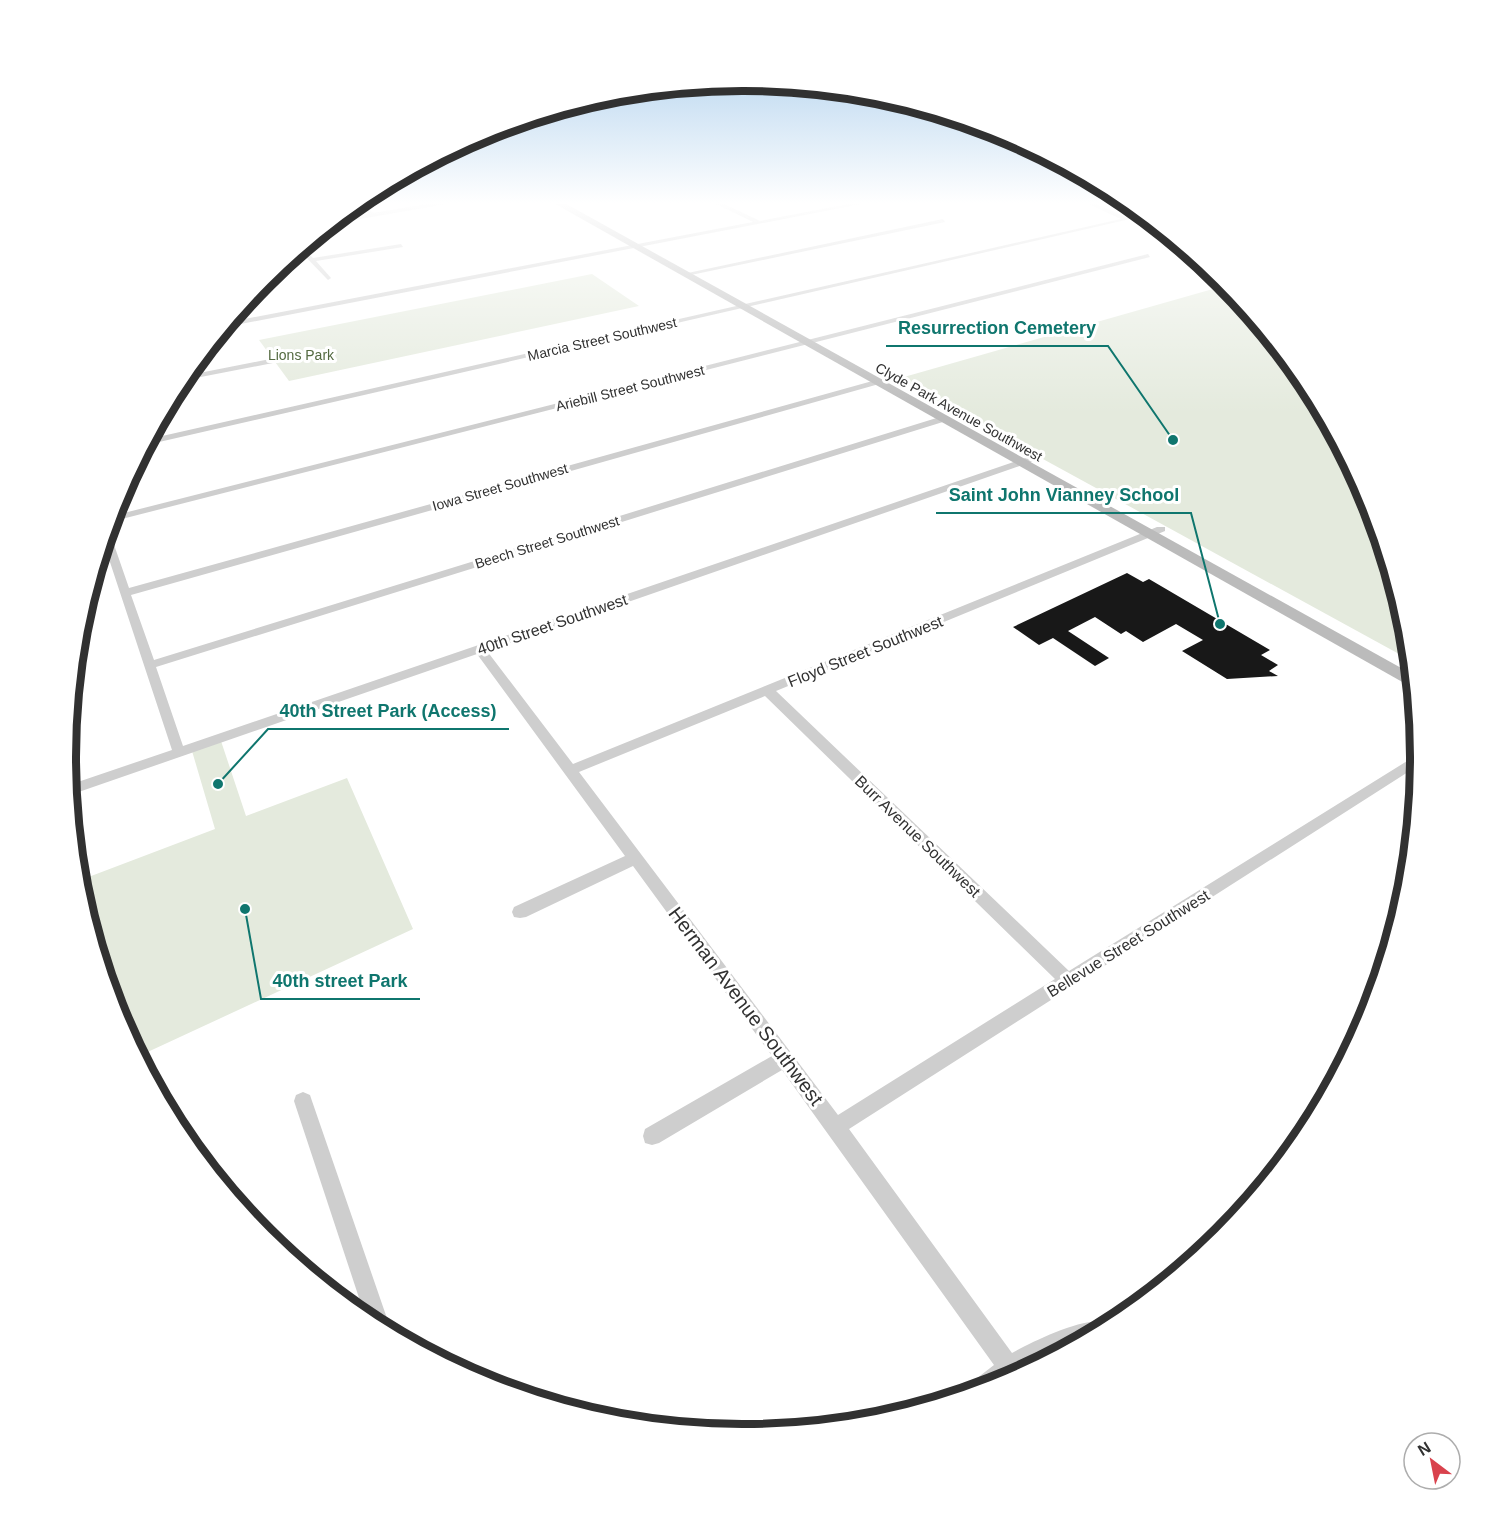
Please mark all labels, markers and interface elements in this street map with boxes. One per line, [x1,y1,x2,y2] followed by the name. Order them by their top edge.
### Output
[886,310,1108,346] callout: Resurrection Cemetery
[526,314,678,364] street label: Marcia Street Southwest
[898,318,1096,338] text: Resurrection Cemetery
[268,347,335,363] park label: Lions Park
[873,359,1045,465] street label: Clyde Park Avenue Southwest
[554,362,706,414] street label: Ariebill Street Southwest
[430,460,570,514] street label: Iowa Street Southwest
[936,477,1191,513] callout: Saint John Vianney School
[949,485,1179,505] text: Saint John Vianney School
[473,512,621,572] street label: Beech Street Southwest
[475,591,630,658] street label: 40th Street Southwest
[785,612,946,690] street label: Floyd Street Southwest
[268,693,509,729] callout: 40th Street Park (Access)
[279,701,497,721] text: 40th Street Park (Access)
[852,772,984,901] street label: Burr Avenue Southwest
[1044,886,1213,1000] street label: Bellevue Street Southwest
[664,903,828,1110] street label: Herman Avenue Southwest
[261,963,420,999] callout: 40th street Park
[272,971,409,991] text: 40th street Park
[1402,1431,1462,1491] north arrow
[1415,1438,1434,1459] text: N

